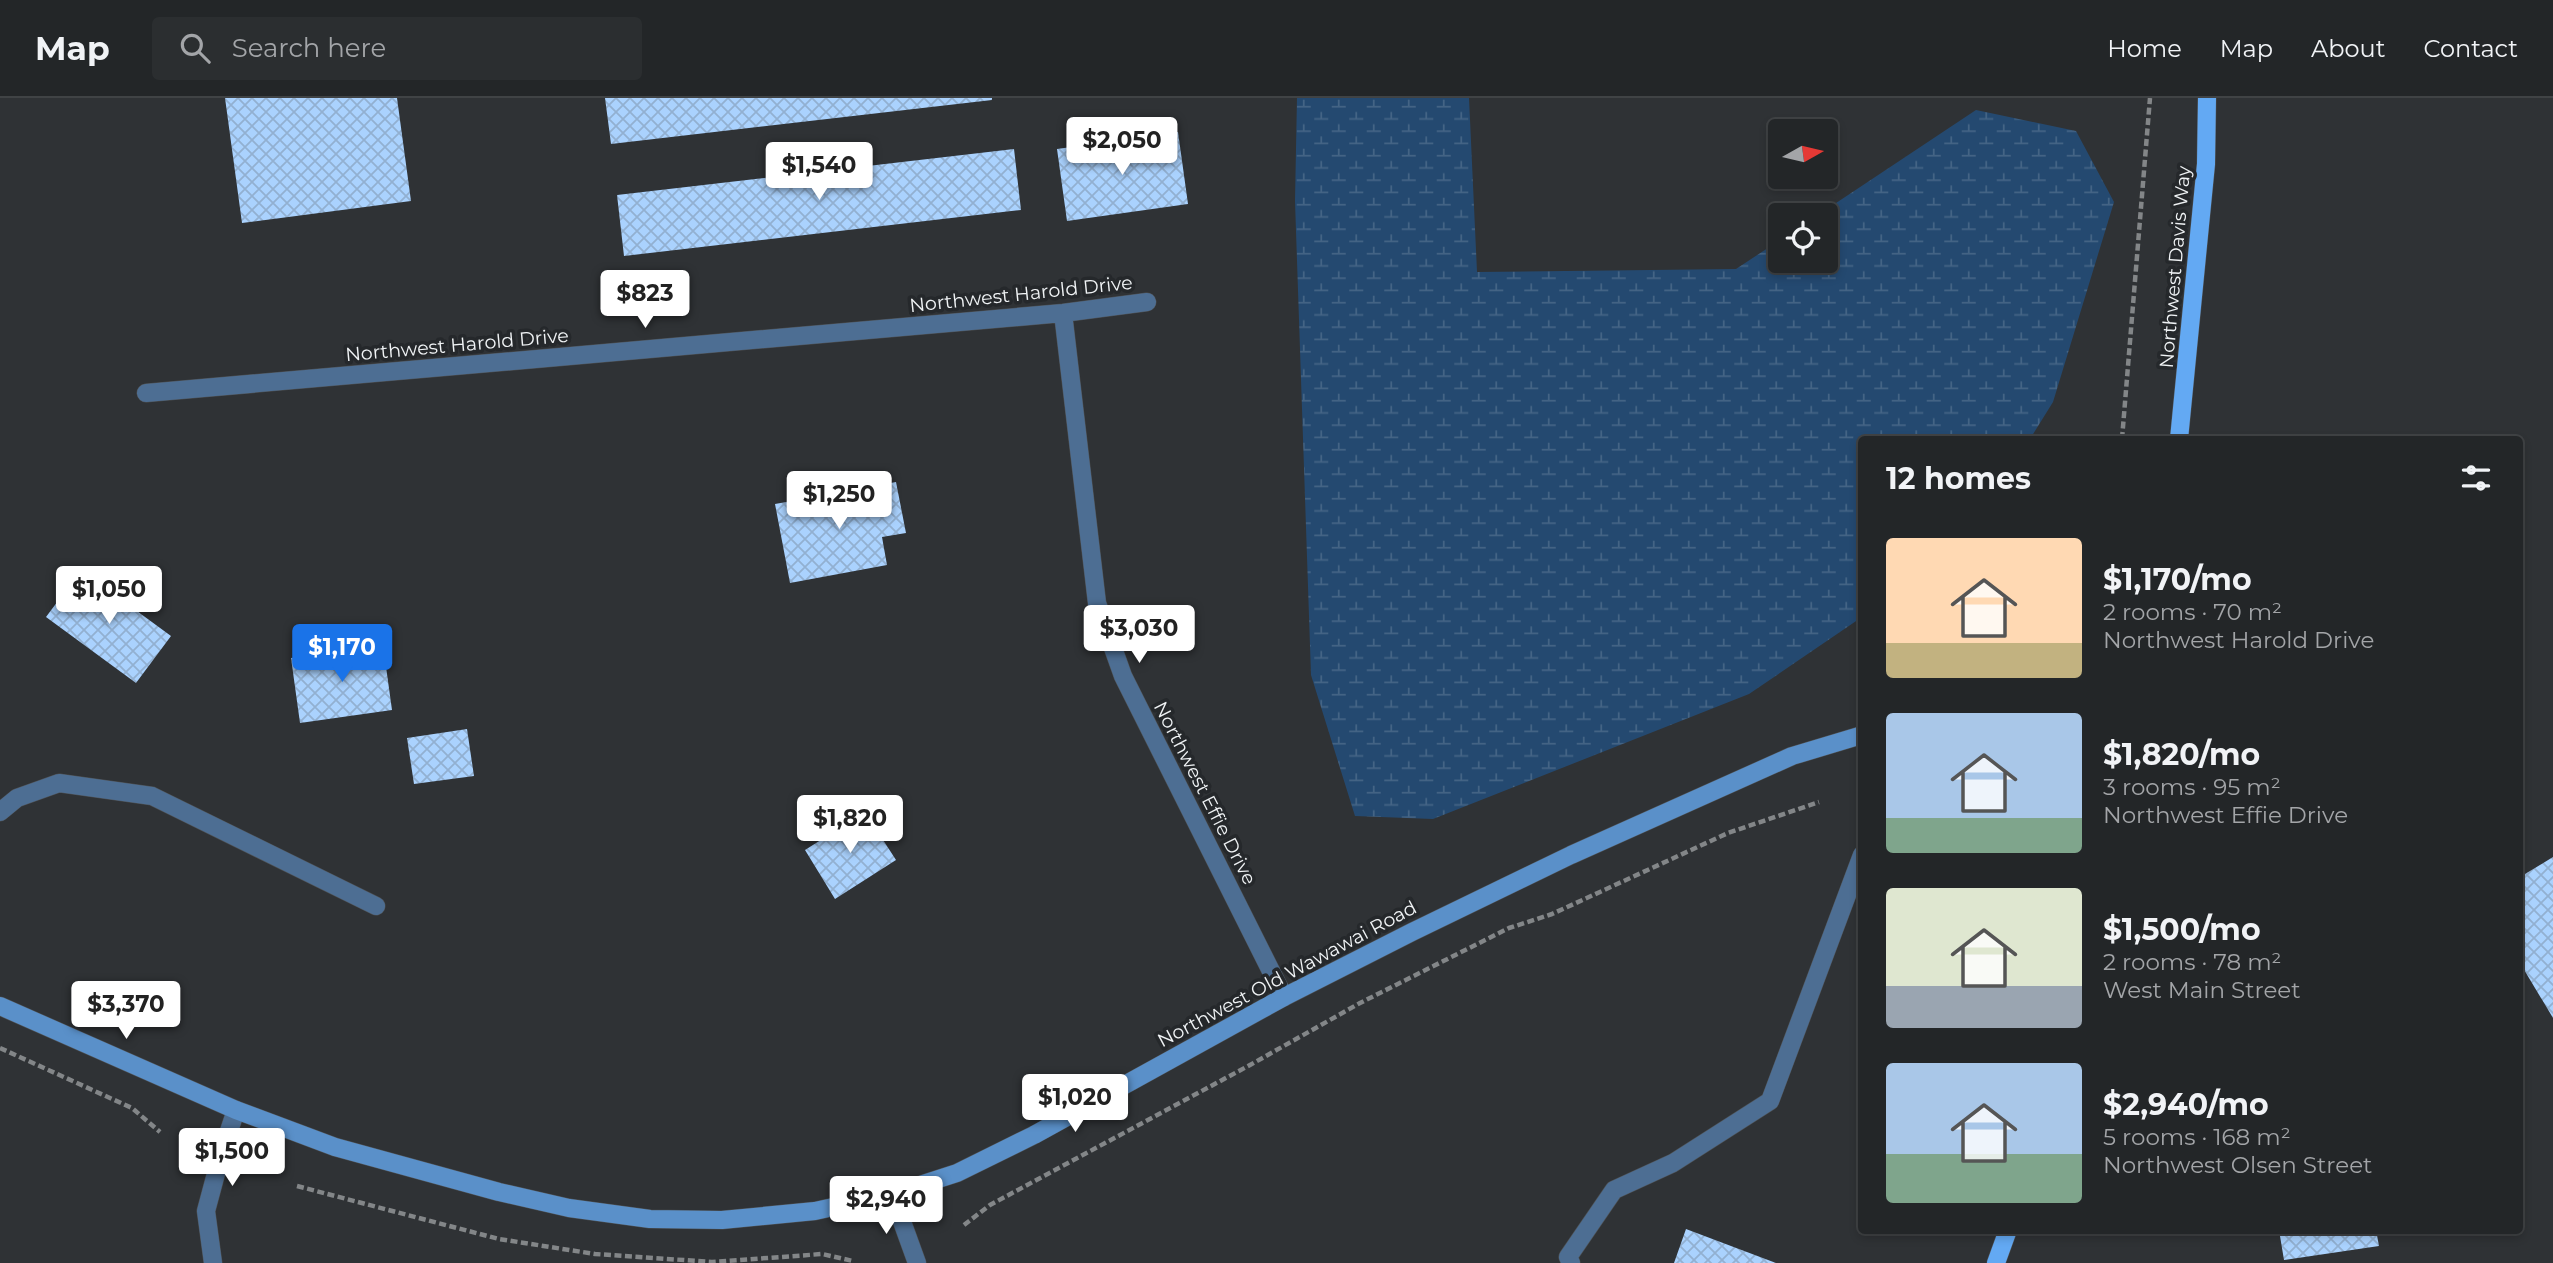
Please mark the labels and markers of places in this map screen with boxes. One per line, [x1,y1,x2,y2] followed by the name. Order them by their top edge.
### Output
[1065,118,1179,177] pin: $2,050
[762,142,876,202] pin: $1,540
[604,271,686,330] pin: $823
[782,472,896,531] pin: $1,250
[52,566,166,626] pin: $1,050
[1082,606,1196,665] pin: $3,030
[285,624,399,684] pin: $1,170
[793,796,907,855] pin: $1,820
[69,982,183,1041] pin: $3,370
[1018,1074,1132,1134] pin: $1,020
[175,1128,289,1188] pin: $1,500
[829,1176,943,1236] pin: $2,940

